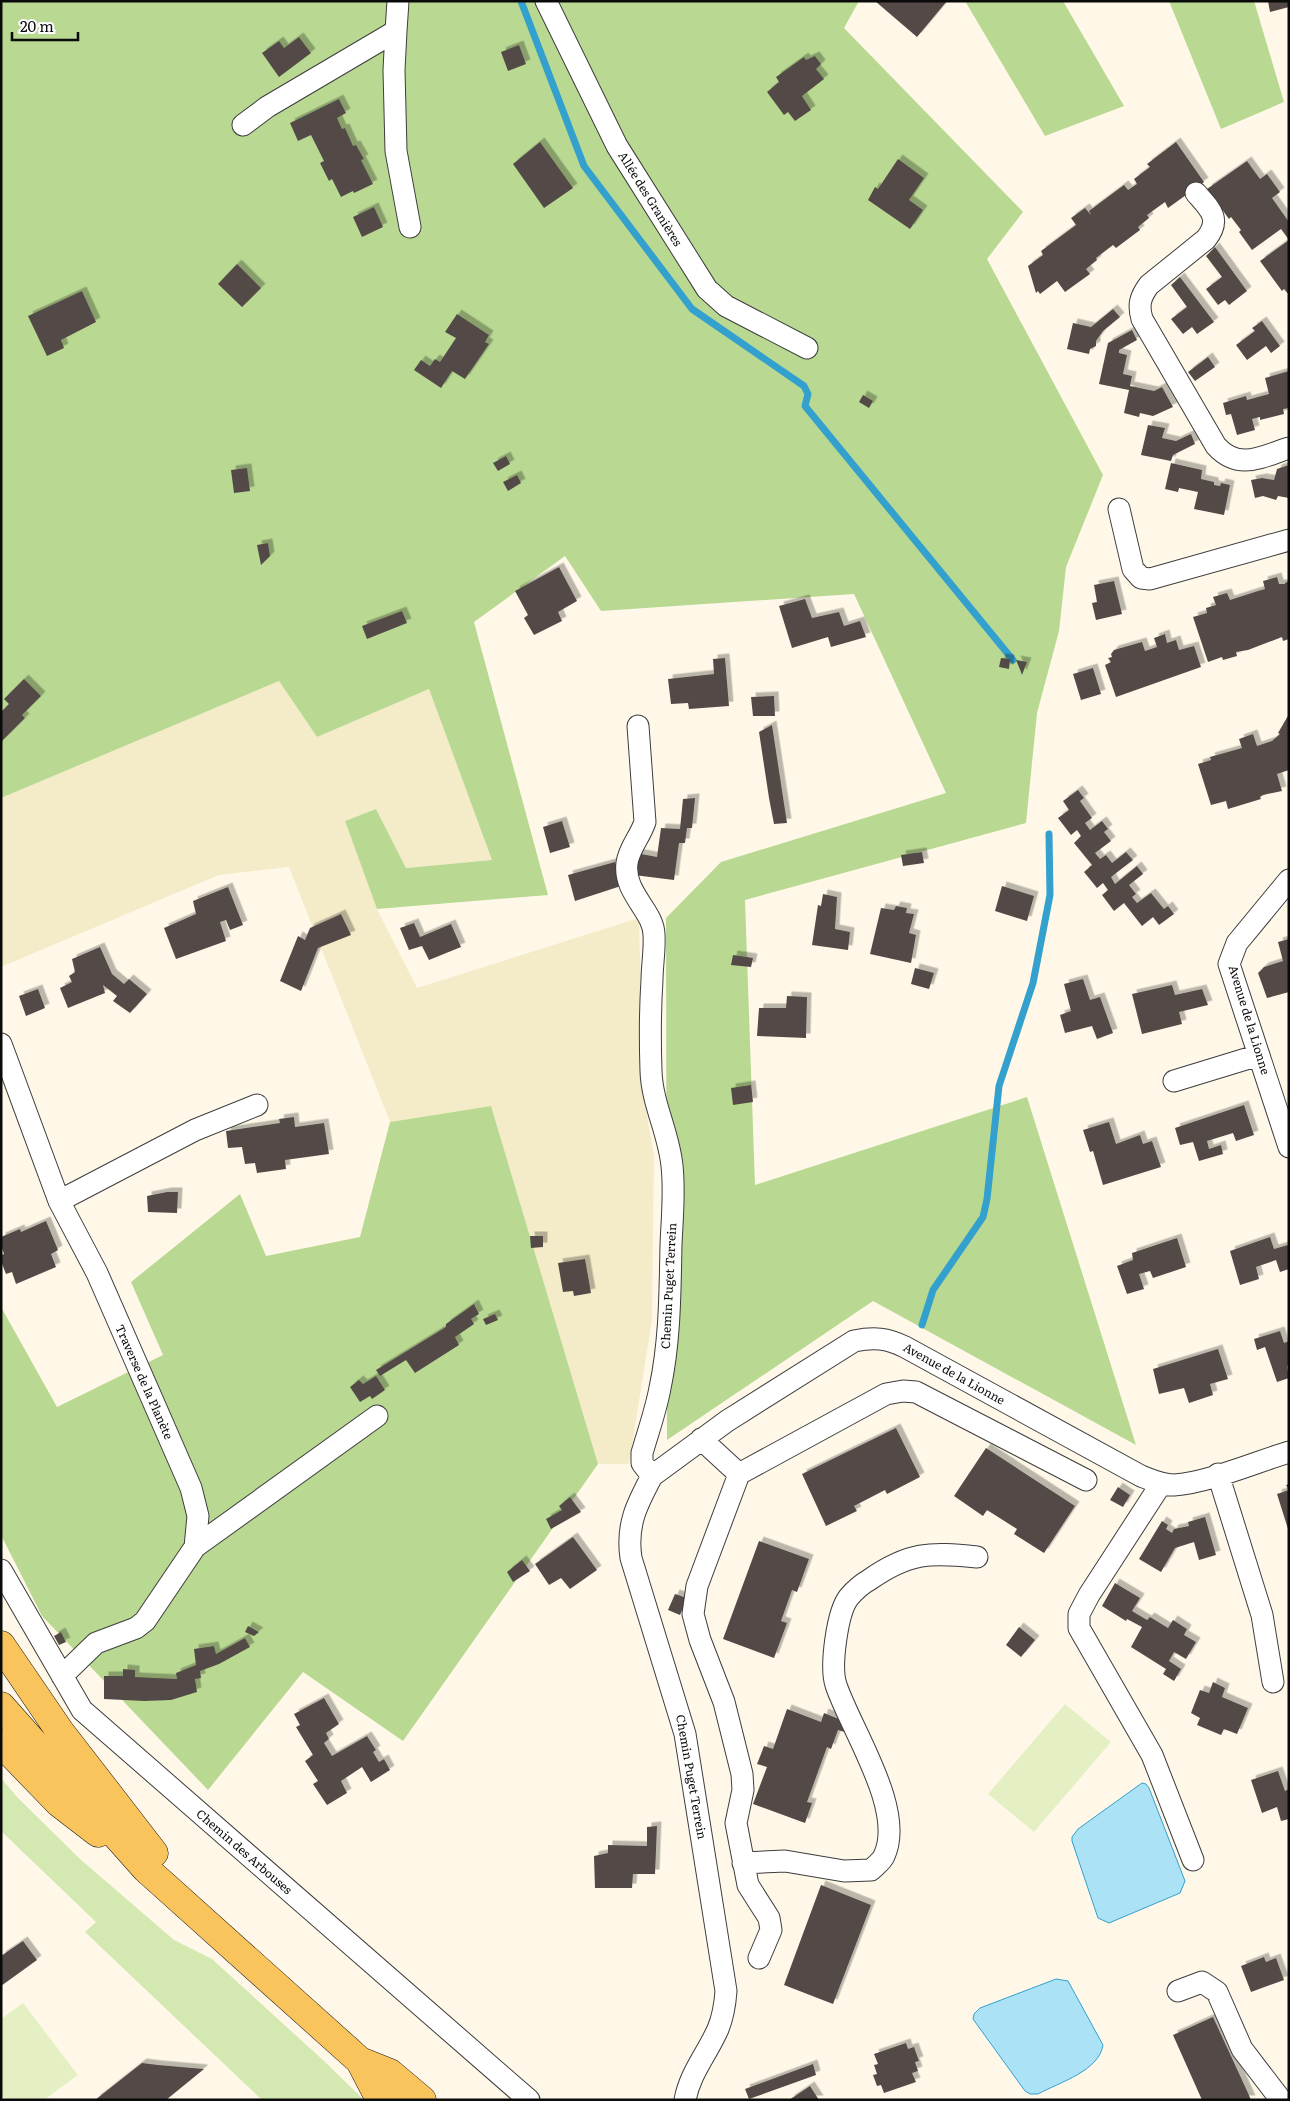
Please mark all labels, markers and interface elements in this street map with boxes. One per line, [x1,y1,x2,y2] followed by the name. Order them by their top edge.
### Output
[12,10,79,42] scale bar
[20,14,54,37] text: 20 m
[614,148,688,250] street label: Allée des Granières
[1225,963,1275,1077] street label: Avenue de la Lionne
[656,1222,680,1350] street label: Chemin Puget Terrein
[111,1321,178,1442] street label: Traverse de la Planète
[900,1338,1009,1409] street label: Avenue de la Lionne
[672,1713,712,1841] street label: Chemin Puget Terrein
[193,1804,297,1898] street label: Chemin des Arbouses

